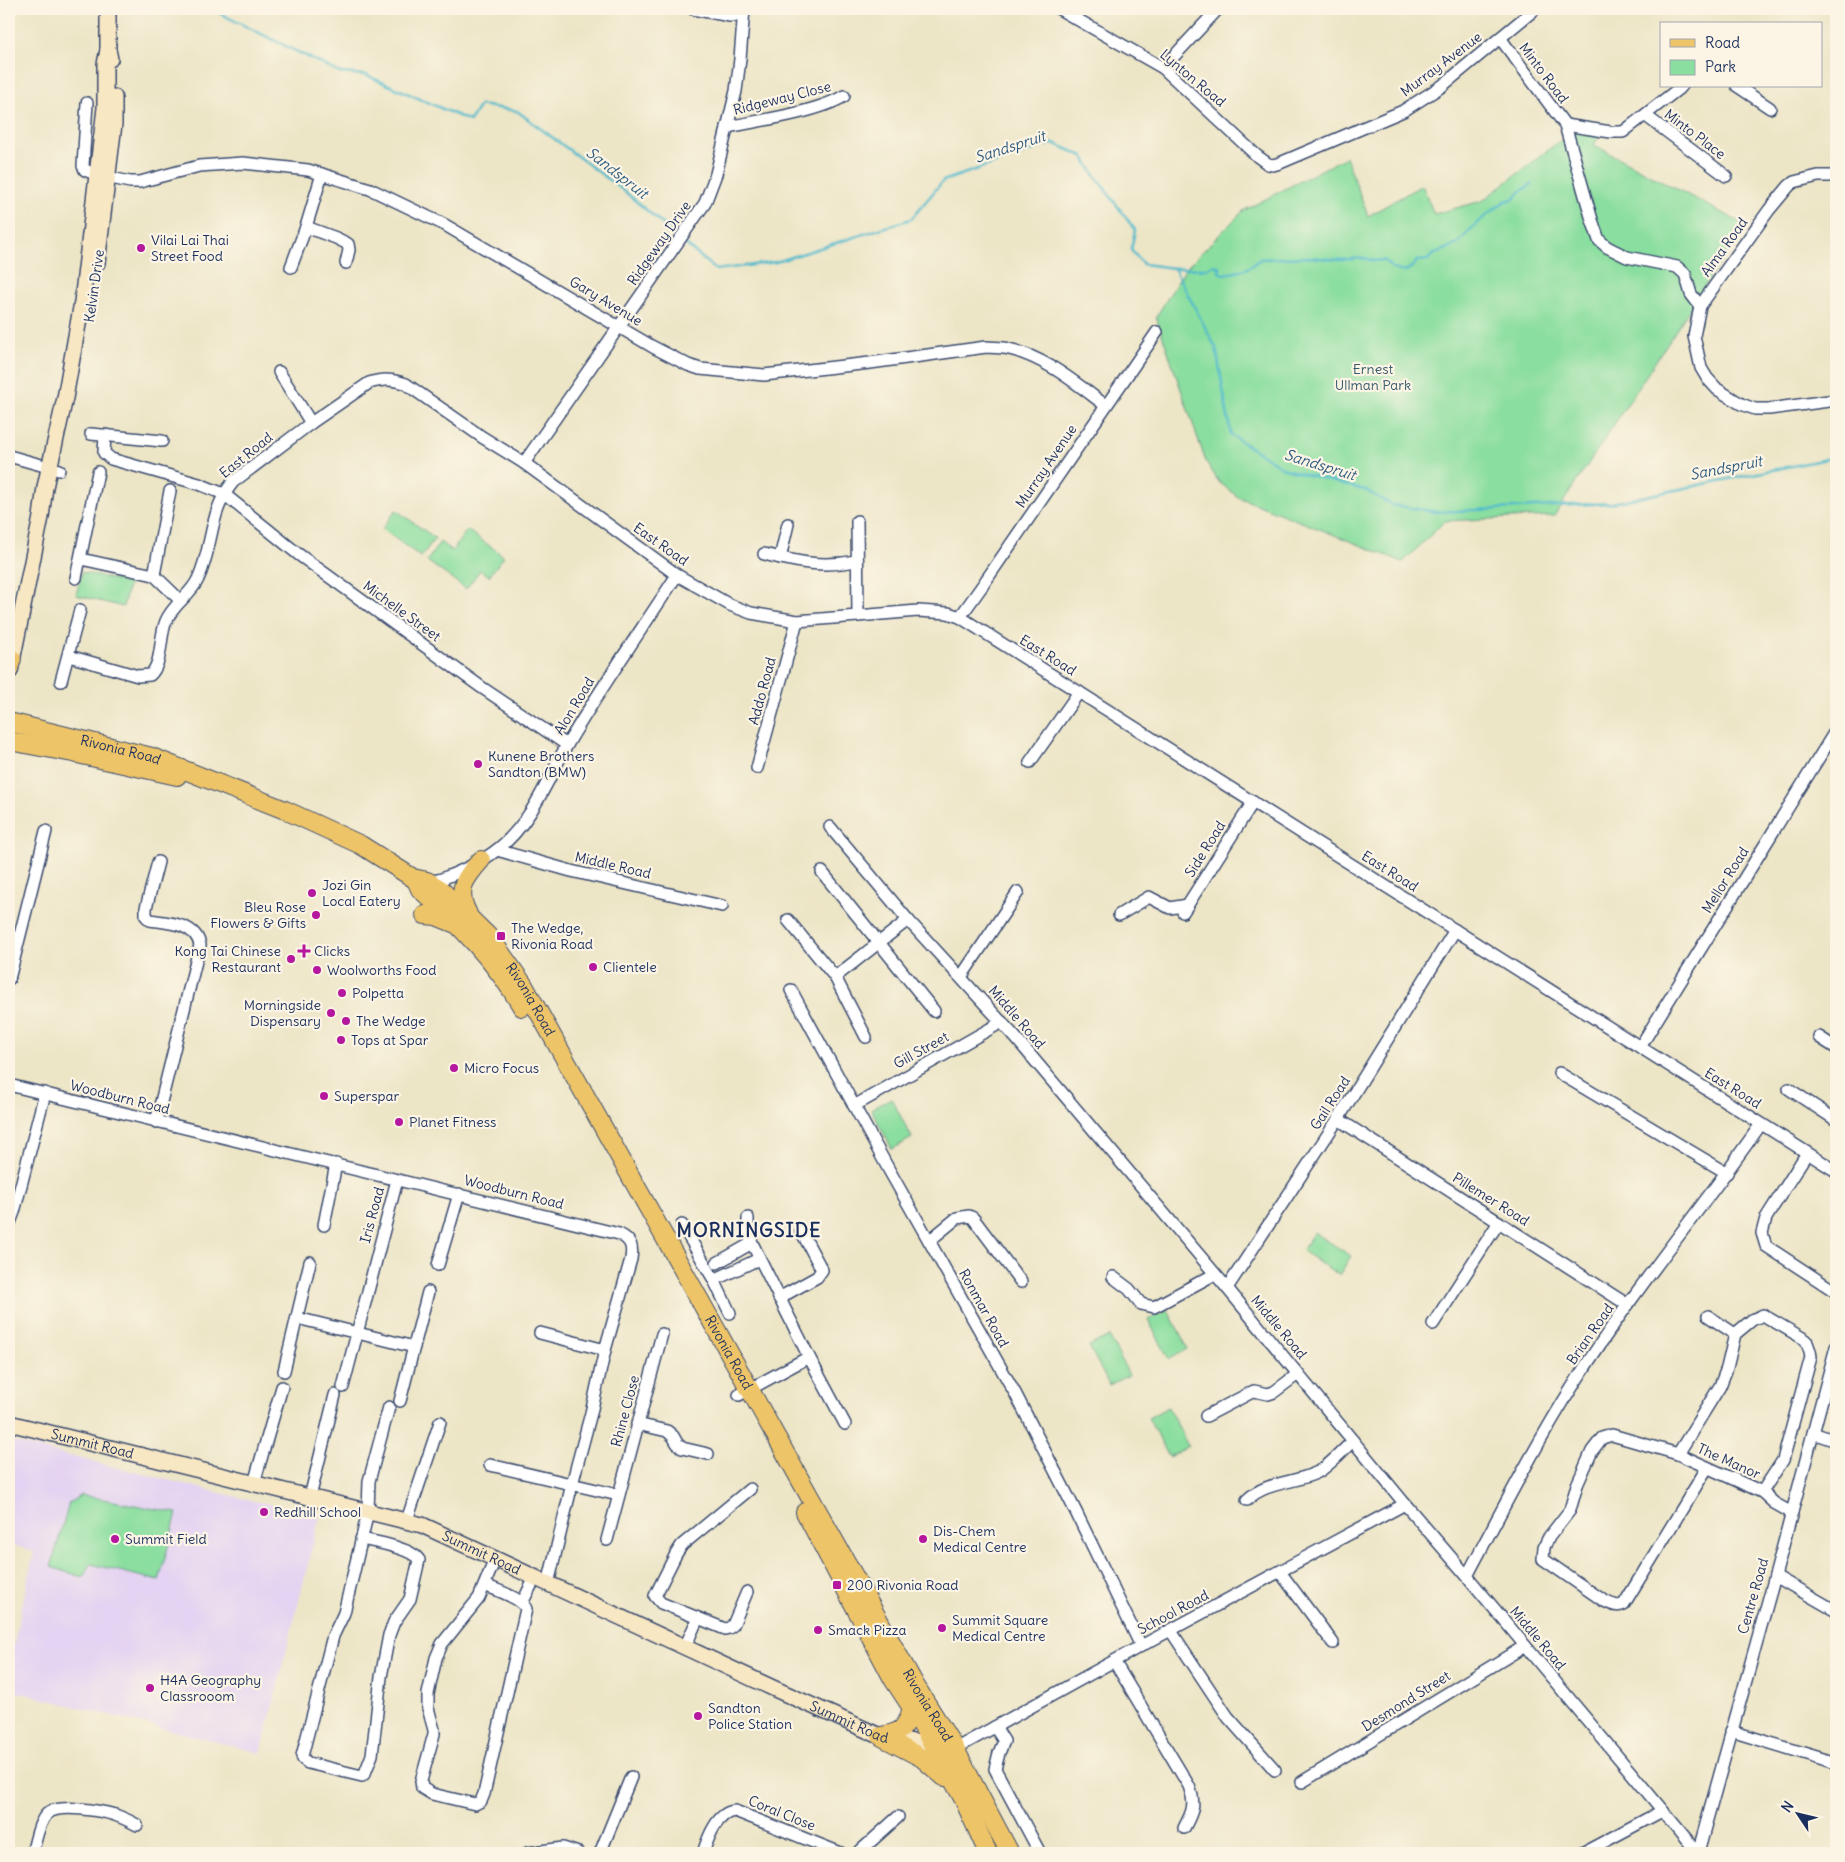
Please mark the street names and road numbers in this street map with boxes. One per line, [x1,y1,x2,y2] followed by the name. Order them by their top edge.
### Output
[1397,28,1485,100] street label: Murray Avenue
[1515,39,1573,107] street label: Minto Road
[1156,45,1230,111] street label: Lynton Road
[731,77,833,119] street label: Ridgeway Close
[1661,105,1729,163] street label: Minto Place
[623,197,695,289] street label: Ridgeway Drive
[1697,214,1751,280] street label: Alma Road
[80,248,108,324] street label: Kelvin Drive
[566,272,646,330] street label: Gary Avenue
[1011,421,1081,511] street label: Murray Avenue
[216,428,276,482] street label: East Road
[630,518,692,570] street label: East Road
[360,577,445,645] street label: Michelle Street
[1016,631,1080,679] street label: East Road
[744,655,780,727] street label: Addo Road
[550,674,598,738] street label: Alon Road
[79,731,164,769] street label: Rivonia Road
[1181,818,1229,880] street label: Side Road
[1698,844,1752,916] street label: Mellor Road
[573,847,653,883] street label: Middle Road
[1358,847,1422,895] street label: East Road
[502,959,559,1039] street label: Rivonia Road
[985,982,1049,1052] street label: Middle Road
[890,1027,952,1072] street label: Gill Street
[1701,1064,1765,1112] street label: East Road
[1306,1073,1354,1133] street label: Gail Road
[68,1076,172,1118] street label: Woodburn Road
[1449,1168,1533,1230] street label: Pillemer Road
[462,1171,566,1213] street label: Woodburn Road
[356,1185,388,1245] street label: Iris Road
[955,1266,1013,1350] street label: Ronmar Road
[1247,1291,1311,1363] street label: Middle Road
[1562,1300,1618,1368] street label: Brian Road
[701,1312,757,1393] street label: Rivonia Road
[607,1373,643,1449] street label: Rhine Close
[49,1425,136,1463] street label: Summit Road
[1695,1439,1764,1483] street label: The Manor
[439,1527,524,1579] street label: Summit Road
[1734,1556,1772,1636] street label: Centre Road
[1134,1586,1212,1638] street label: School Road
[1506,1602,1570,1674] street label: Middle Road
[899,1666,957,1745] street label: Rivonia Road
[1358,1666,1454,1735] street label: Desmond Street
[807,1697,890,1747] street label: Summit Road
[746,1791,818,1835] street label: Coral Close

